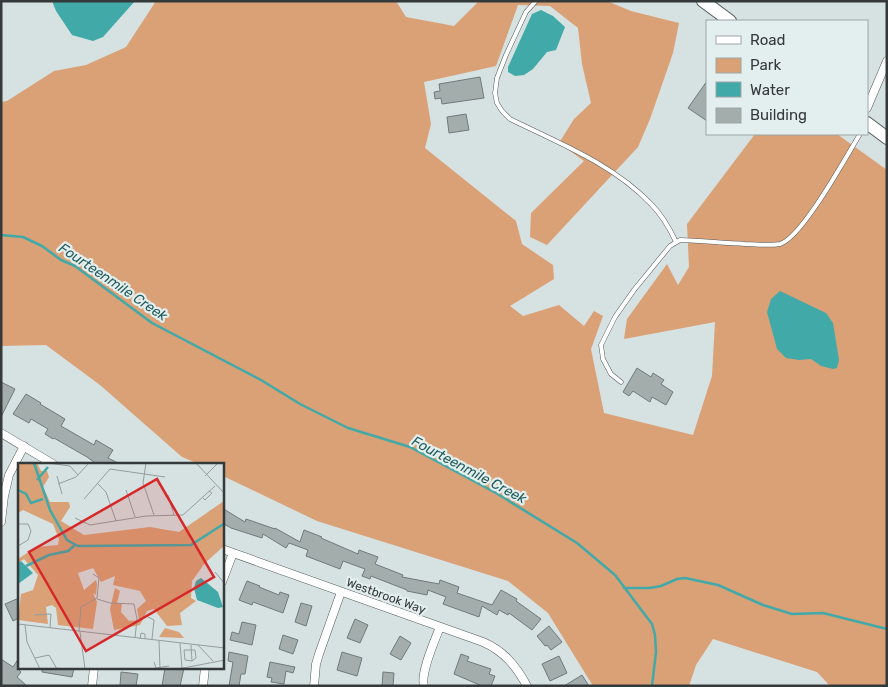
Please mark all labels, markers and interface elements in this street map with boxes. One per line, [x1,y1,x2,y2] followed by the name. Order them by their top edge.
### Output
[706,20,868,135] legend
[750,31,786,49] text: Road
[750,56,781,74] text: Park
[750,81,790,99] text: Water
[750,106,807,124] text: Building
[55,239,171,325] water label: Fourteenmile Creek
[409,433,530,508] water label: Fourteenmile Creek
[18,463,224,670] inset map
[344,575,428,617] street label: Westbrook Way

